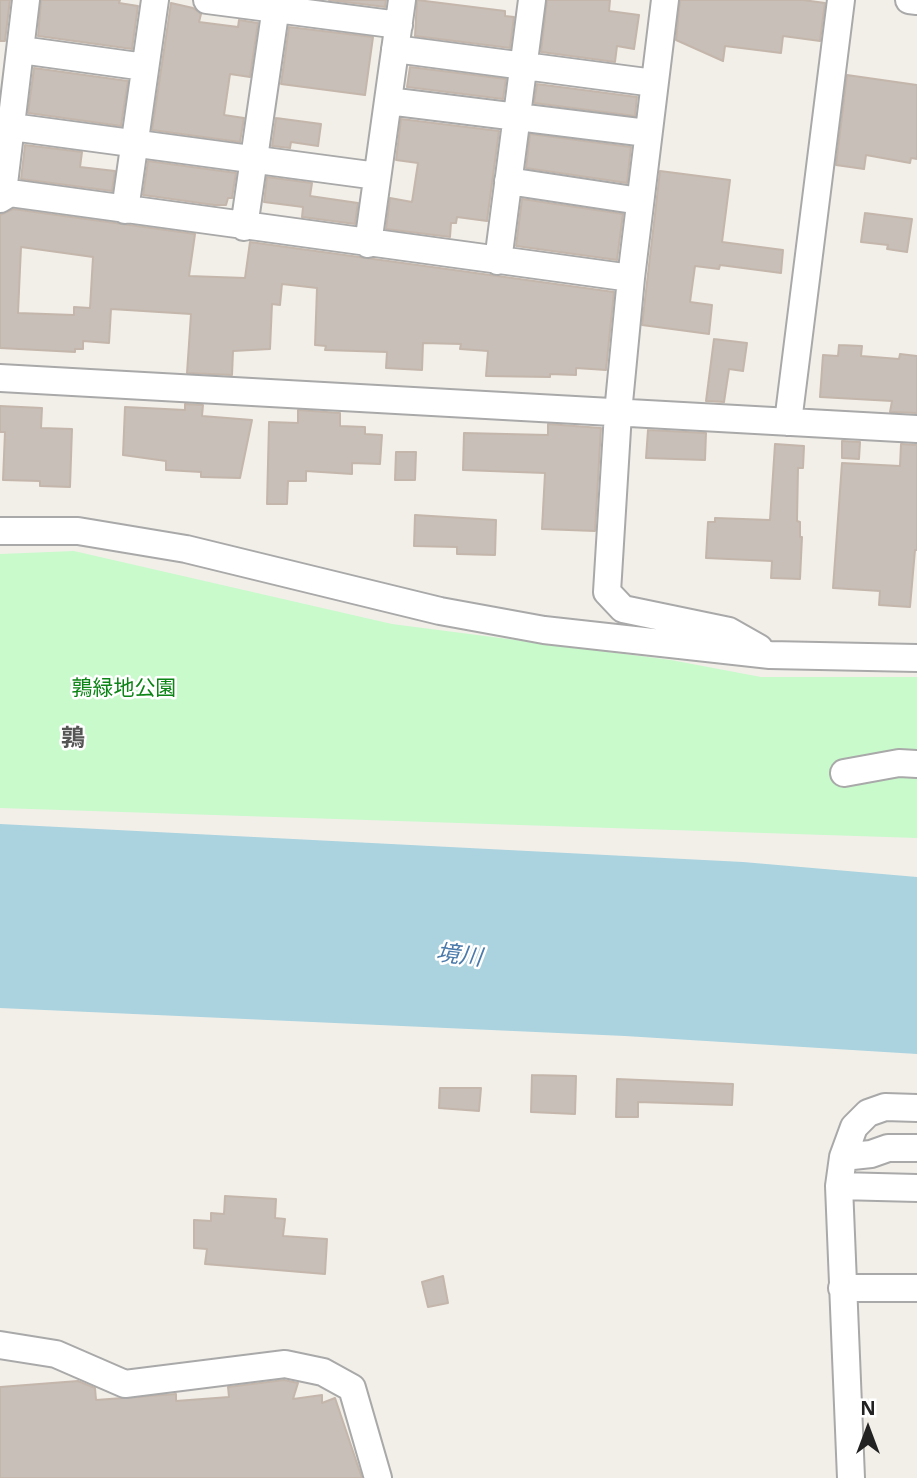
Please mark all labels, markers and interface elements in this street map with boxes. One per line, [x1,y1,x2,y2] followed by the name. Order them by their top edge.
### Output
[72,676,176,702] park label: 鶉緑地公園
[61,725,85,753] district label: 鶉
[434,939,484,973] water label: 境川
[833,1394,903,1464] north arrow
[860,1395,876,1421] text: N

